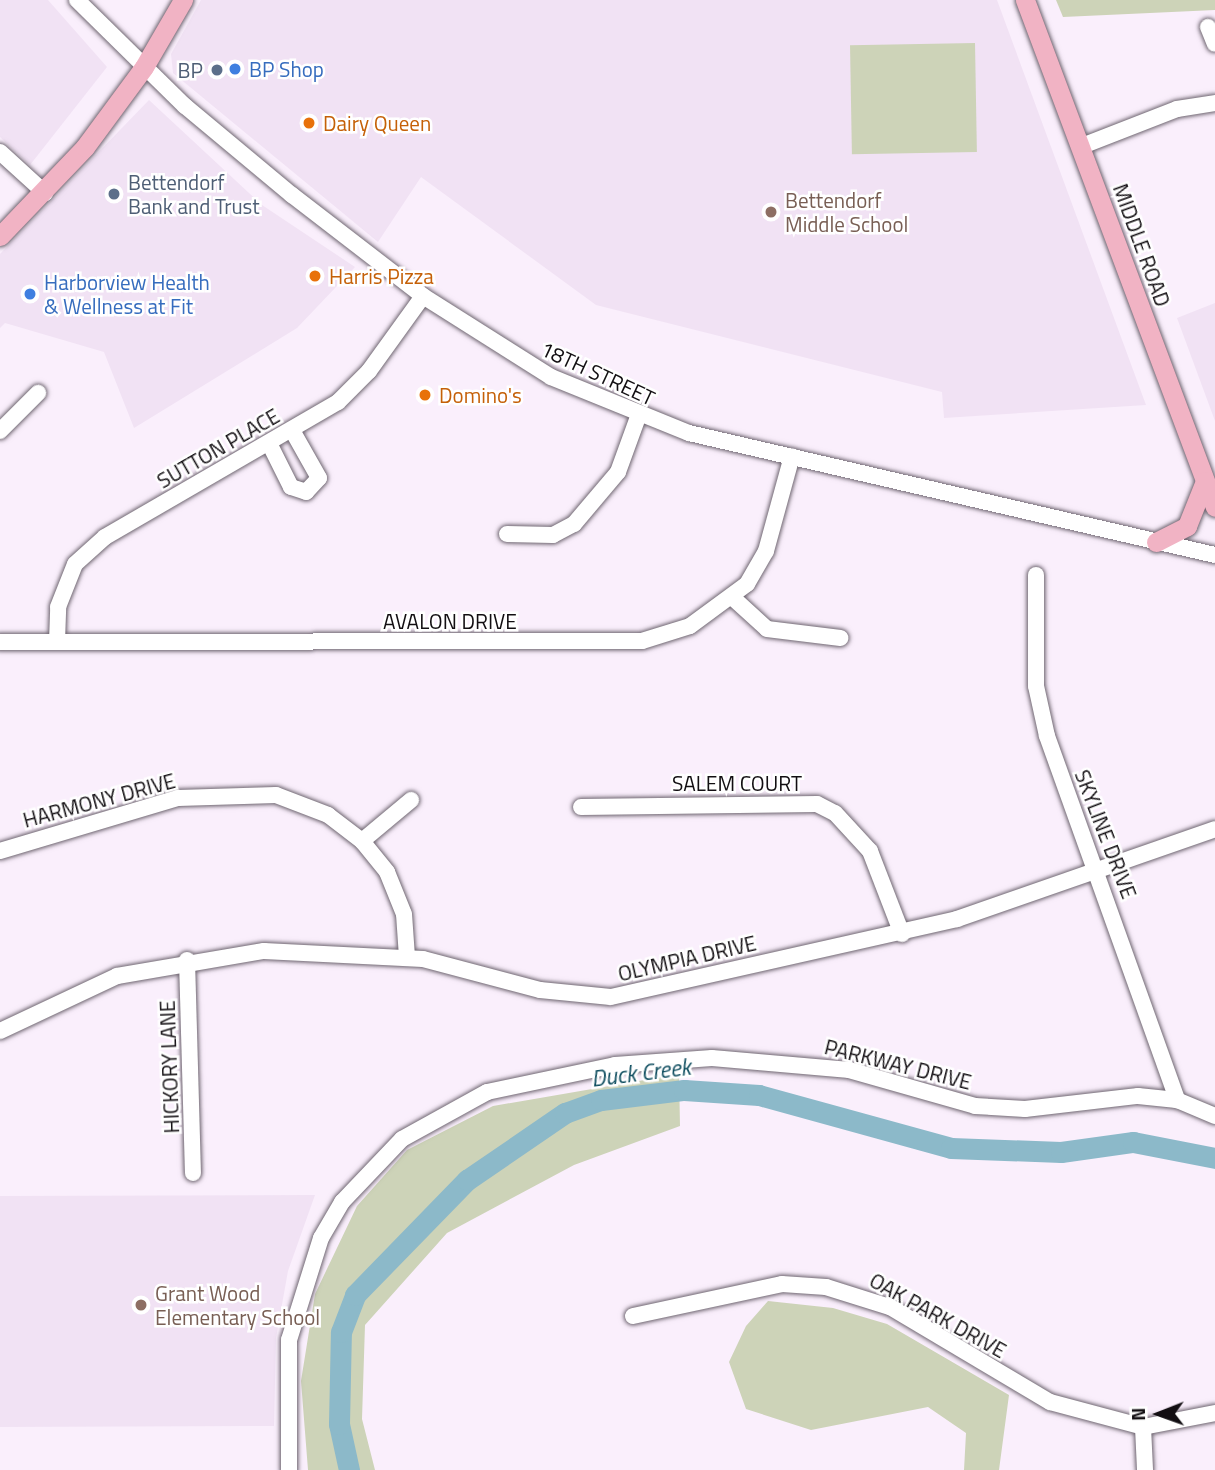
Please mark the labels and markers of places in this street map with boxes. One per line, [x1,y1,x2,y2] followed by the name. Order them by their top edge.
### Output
[249,56,324,82] place label: BP Shop
[178,57,203,83] place label: BP
[227,61,243,77] marker: BP Shop
[209,62,225,78] marker: BP
[323,110,431,136] place label: Dairy Queen
[301,115,317,131] marker: Dairy Queen
[128,169,260,219] place label: Bettendorf Bank and Trust
[106,186,122,202] marker: Bettendorf Bank and Trust
[785,187,908,237] place label: Bettendorf Middle School
[763,204,779,220] marker: Bettendorf Middle School
[329,263,434,289] place label: Harris Pizza
[307,268,323,284] marker: Harris Pizza
[44,269,210,319] place label: Harborview Health & Wellness at Fit
[22,286,38,302] marker: Harborview Health & Wellness at Fit
[439,382,522,408] place label: Domino's
[417,387,433,403] marker: Domino's
[155,1280,320,1330] place label: Grant Wood Elementary School
[133,1297,149,1313] marker: Grant Wood Elementary School

